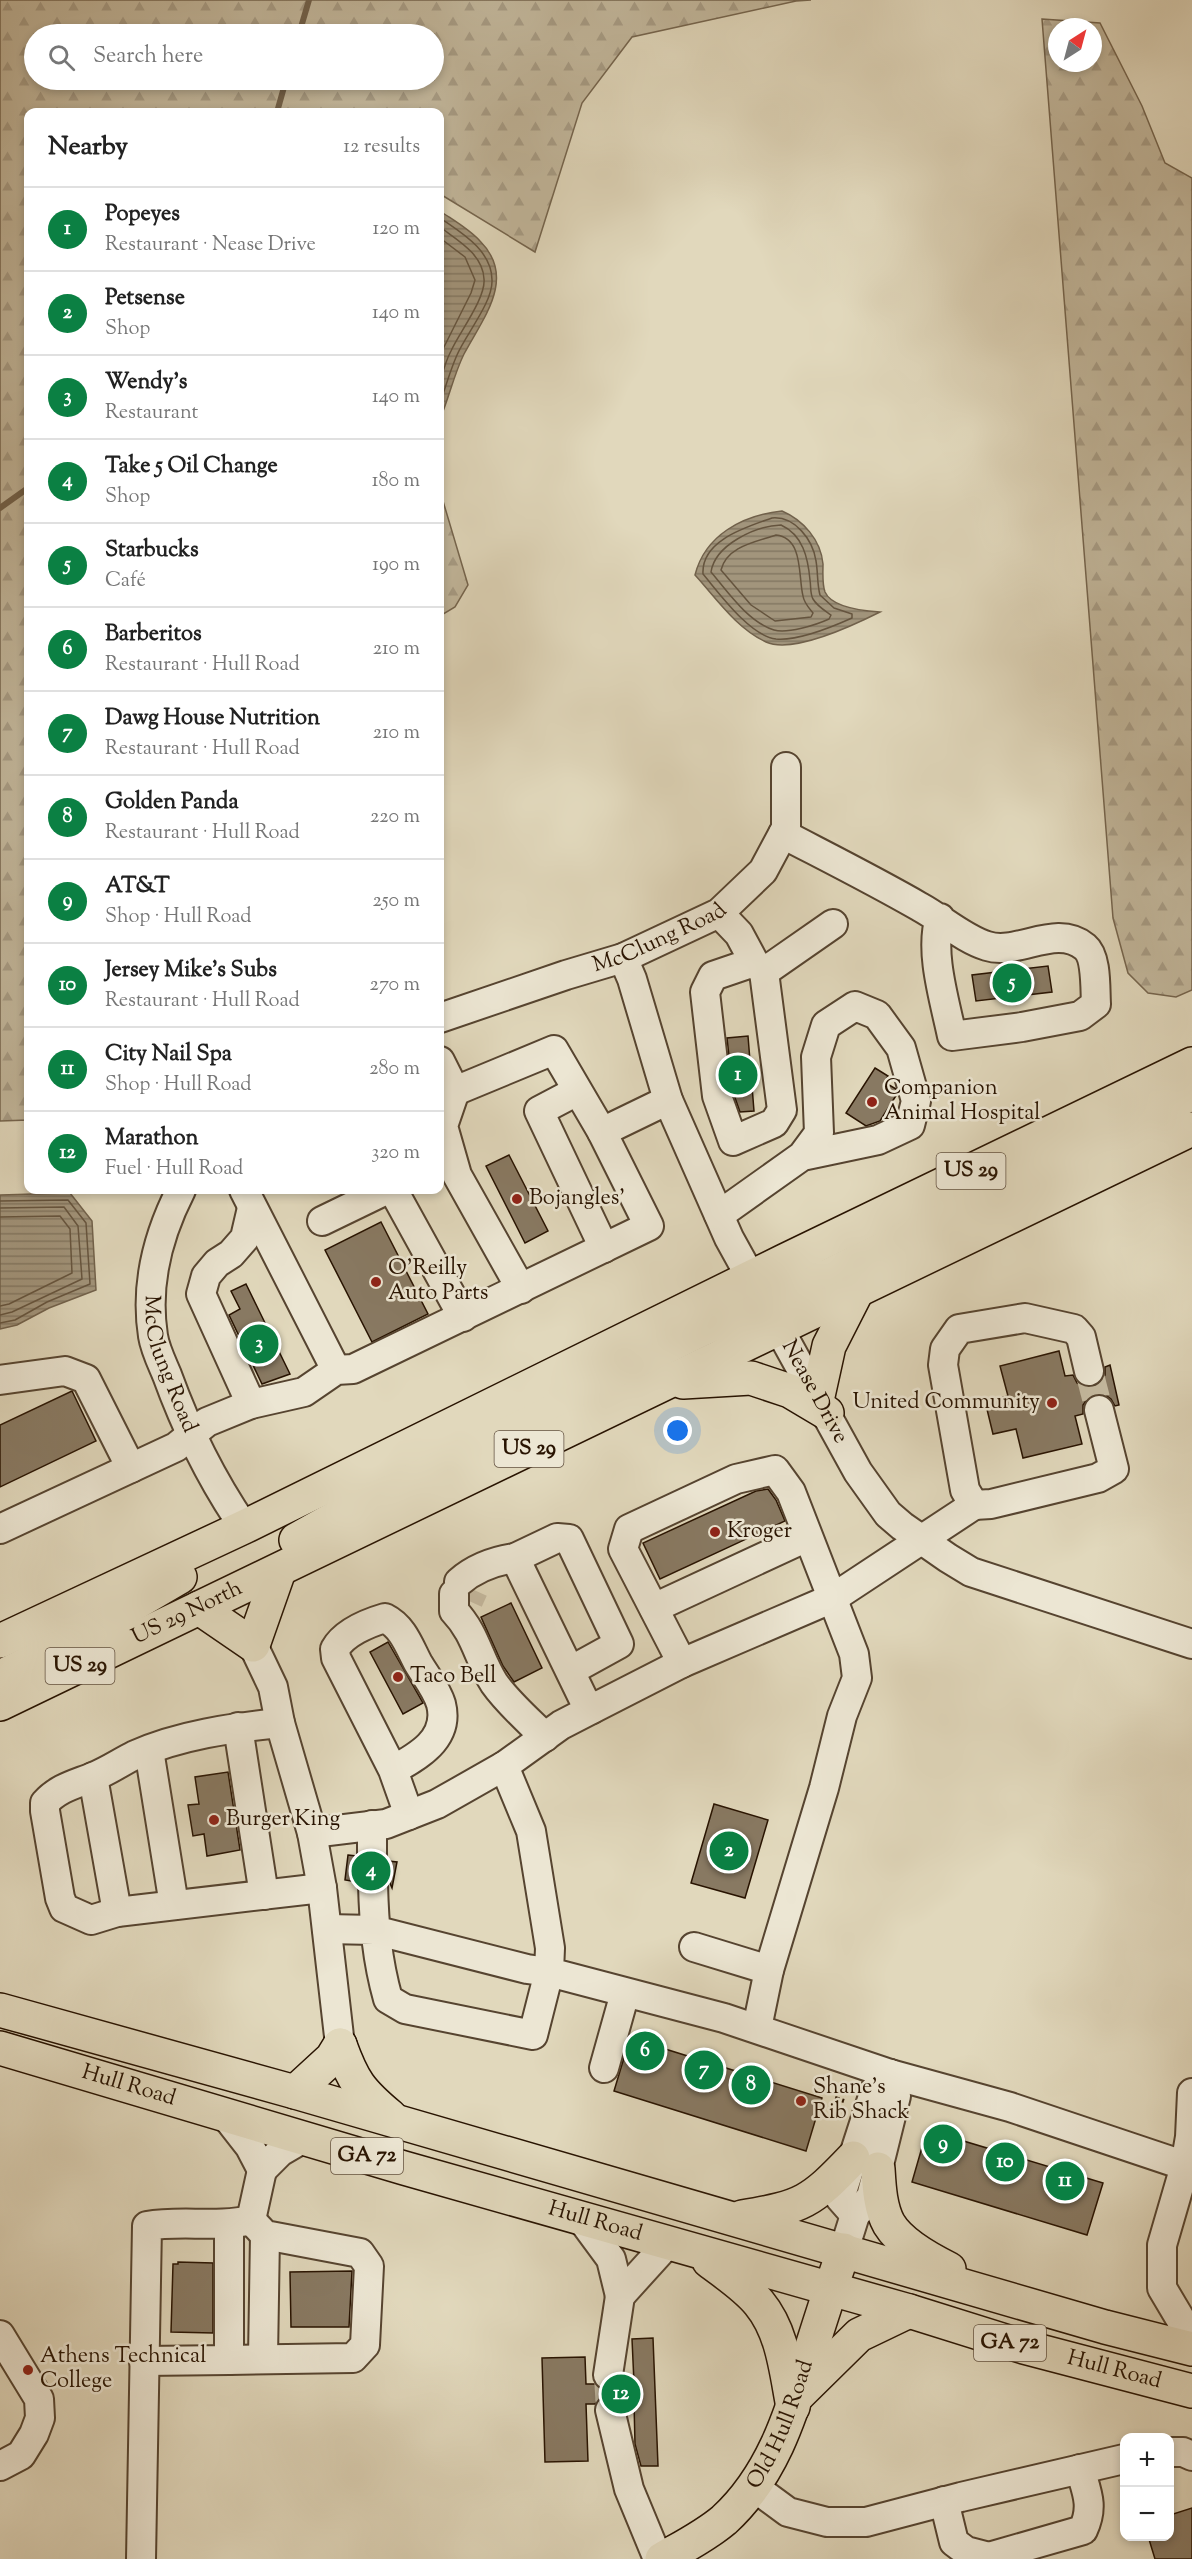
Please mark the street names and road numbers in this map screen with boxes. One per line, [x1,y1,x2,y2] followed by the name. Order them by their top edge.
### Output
[589,896,735,982] street label: McClung Road
[936,1153,1006,1189] road number: US 29
[135,1295,205,1438] street label: McClung Road
[772,1334,856,1450] street label: Nease Drive
[494,1431,564,1467] road number: US 29
[127,1573,248,1654] street label: US 29 North
[46,1648,115,1684] road number: US 29
[78,2057,179,2115] street label: Hull Road
[331,2138,403,2174] road number: GA 72
[544,2194,646,2251] street label: Hull Road
[974,2325,1046,2361] road number: GA 72
[1063,2343,1165,2398] street label: Hull Road
[739,2356,823,2496] street label: Old Hull Road

